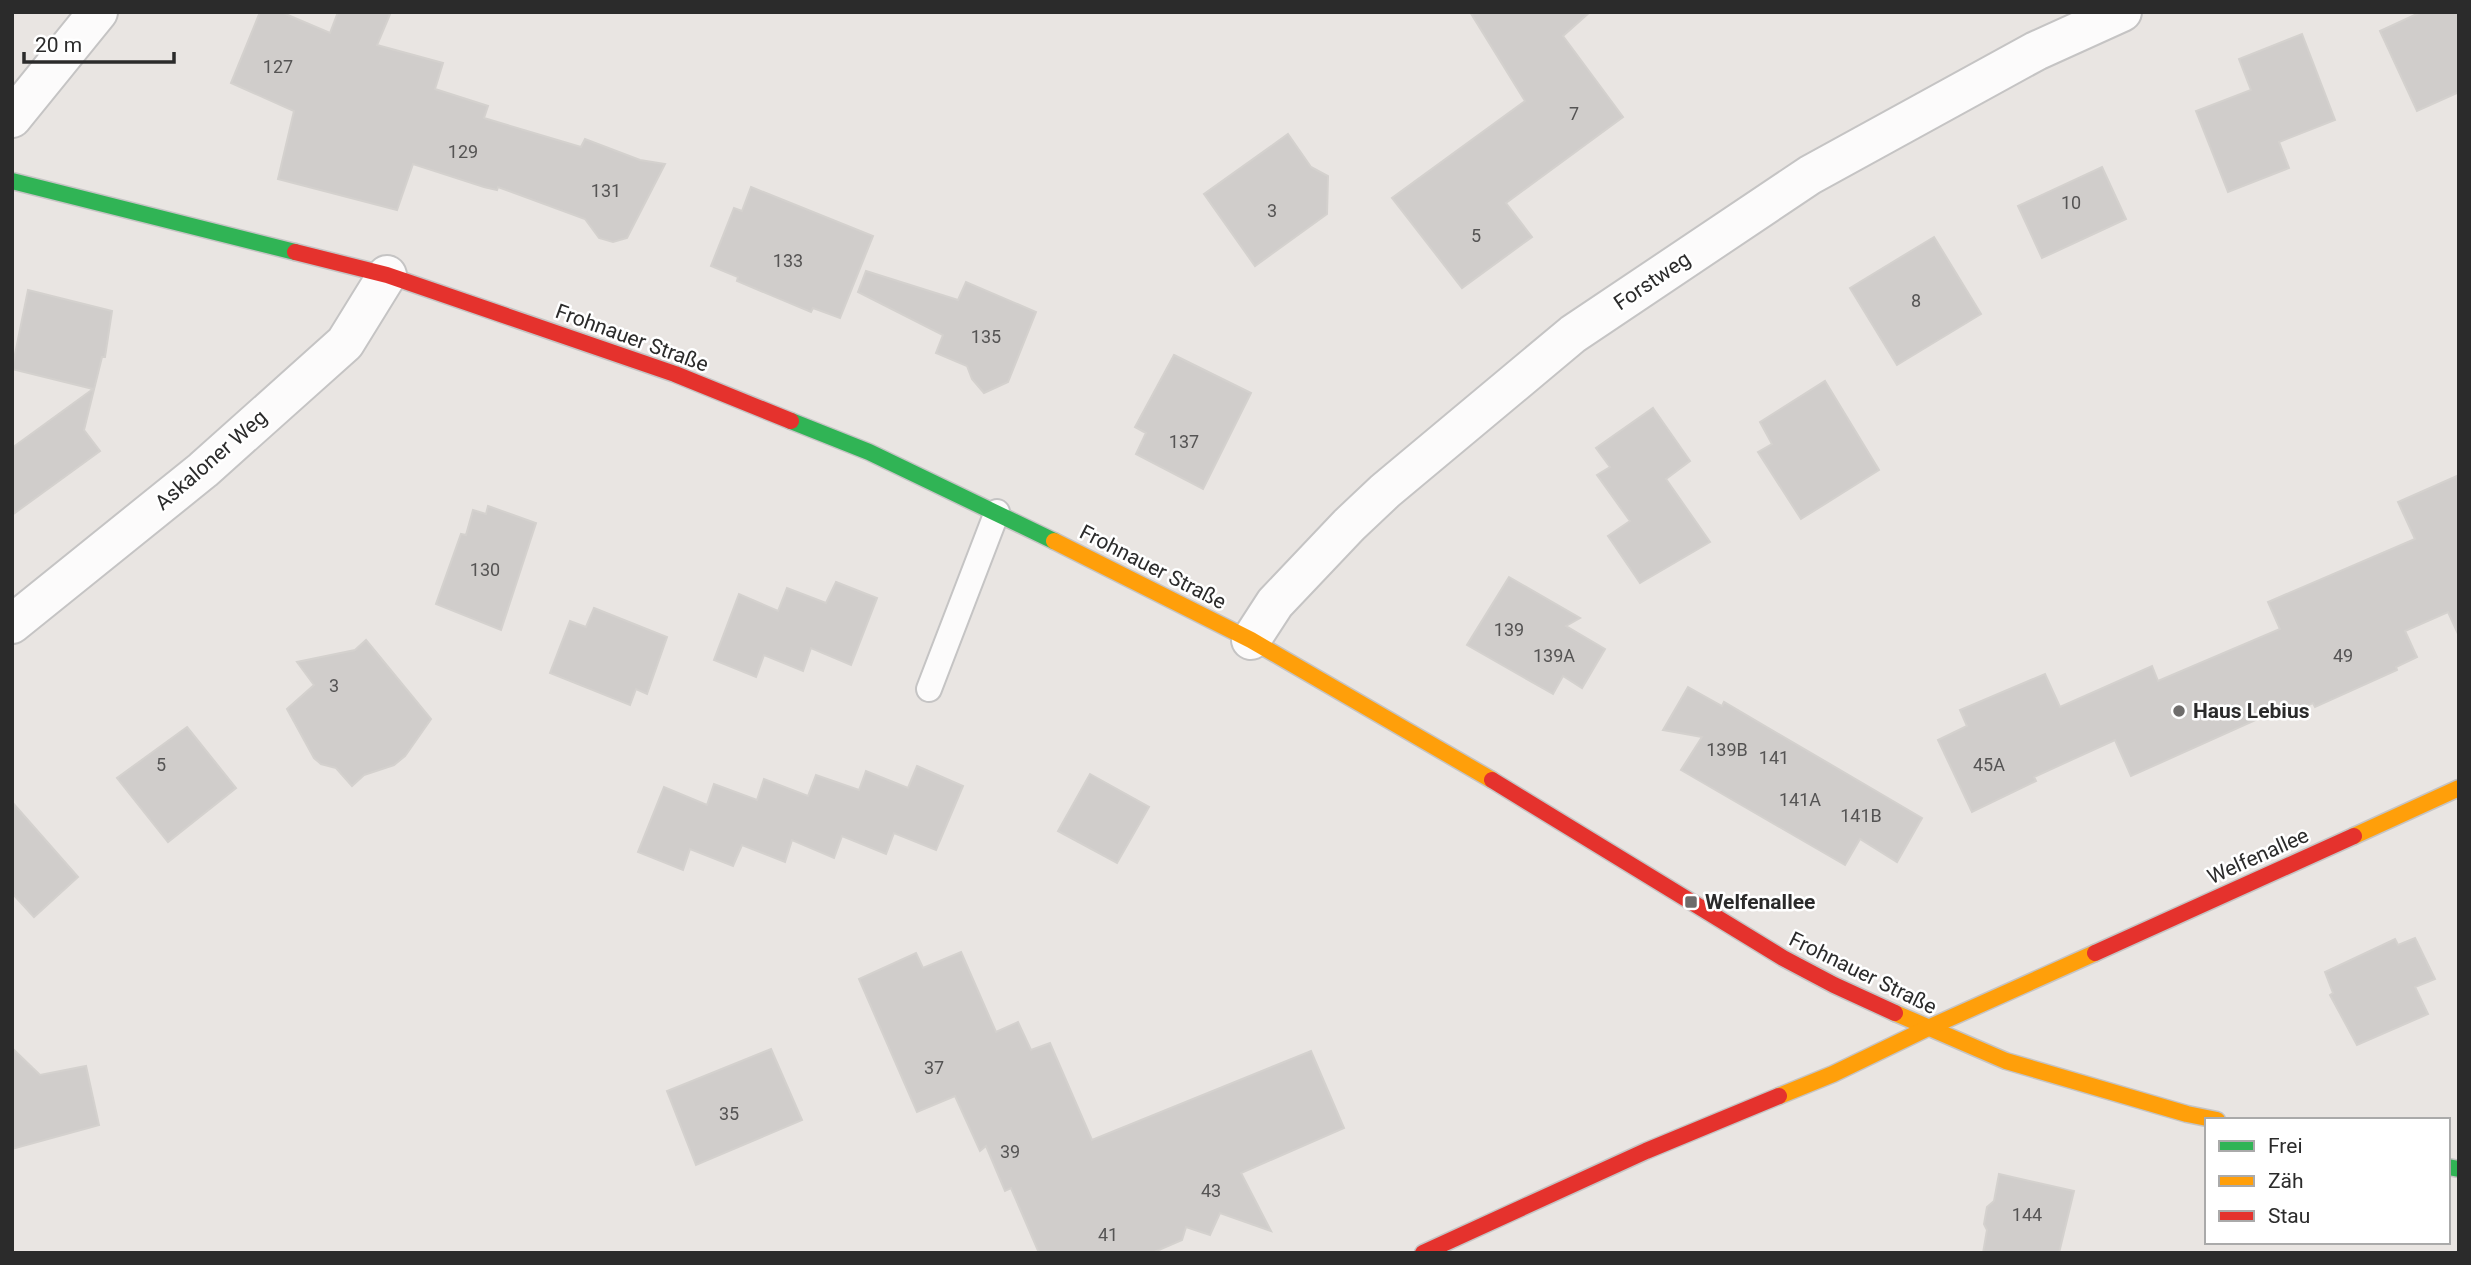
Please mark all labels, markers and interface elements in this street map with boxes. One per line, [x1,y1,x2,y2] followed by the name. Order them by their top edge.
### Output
[24,21,175,65] scale bar
[35,33,82,57] text: 20 m
[263,56,293,77] house number: 127
[1569,103,1579,124] house number: 7
[448,141,478,162] house number: 129
[591,180,621,201] house number: 131
[2061,192,2081,213] house number: 10
[1267,200,1277,221] house number: 3
[1471,225,1481,246] house number: 5
[1609,247,1695,315] street label: Forstweg
[773,250,803,271] house number: 133
[1911,290,1921,311] house number: 8
[552,299,712,377] street label: Frohnauer Straße
[971,326,1001,347] house number: 135
[150,405,272,515] street label: Askaloner Weg
[1169,431,1199,452] house number: 137
[1076,520,1230,614] street label: Frohnauer Straße
[470,559,500,580] house number: 130
[1494,619,1524,640] house number: 139
[1533,645,1575,666] house number: 139A
[2333,645,2353,666] house number: 49
[329,675,339,696] house number: 3
[2193,699,2310,723] place label: Haus Lebius
[2171,703,2187,719] marker: Haus Lebius
[1706,739,1748,760] house number: 139B
[1759,747,1789,768] house number: 141
[156,754,166,775] house number: 5
[1973,754,2005,775] house number: 45A
[1779,789,1821,810] house number: 141A
[1840,805,1882,826] house number: 141B
[2204,823,2312,889] street label: Welfenallee
[1705,890,1815,914] place label: Welfenallee
[1683,894,1699,910] marker: Welfenallee
[1785,927,1941,1019] street label: Frohnauer Straße
[924,1057,944,1078] house number: 37
[719,1103,739,1124] house number: 35
[2205,1118,2450,1244] legend
[2268,1134,2303,1158] text: Frei
[1000,1141,1020,1162] house number: 39
[2268,1169,2304,1193] text: Zäh
[1201,1180,1221,1201] house number: 43
[2012,1204,2042,1225] house number: 144
[2268,1204,2310,1228] text: Stau
[1098,1224,1118,1245] house number: 41

